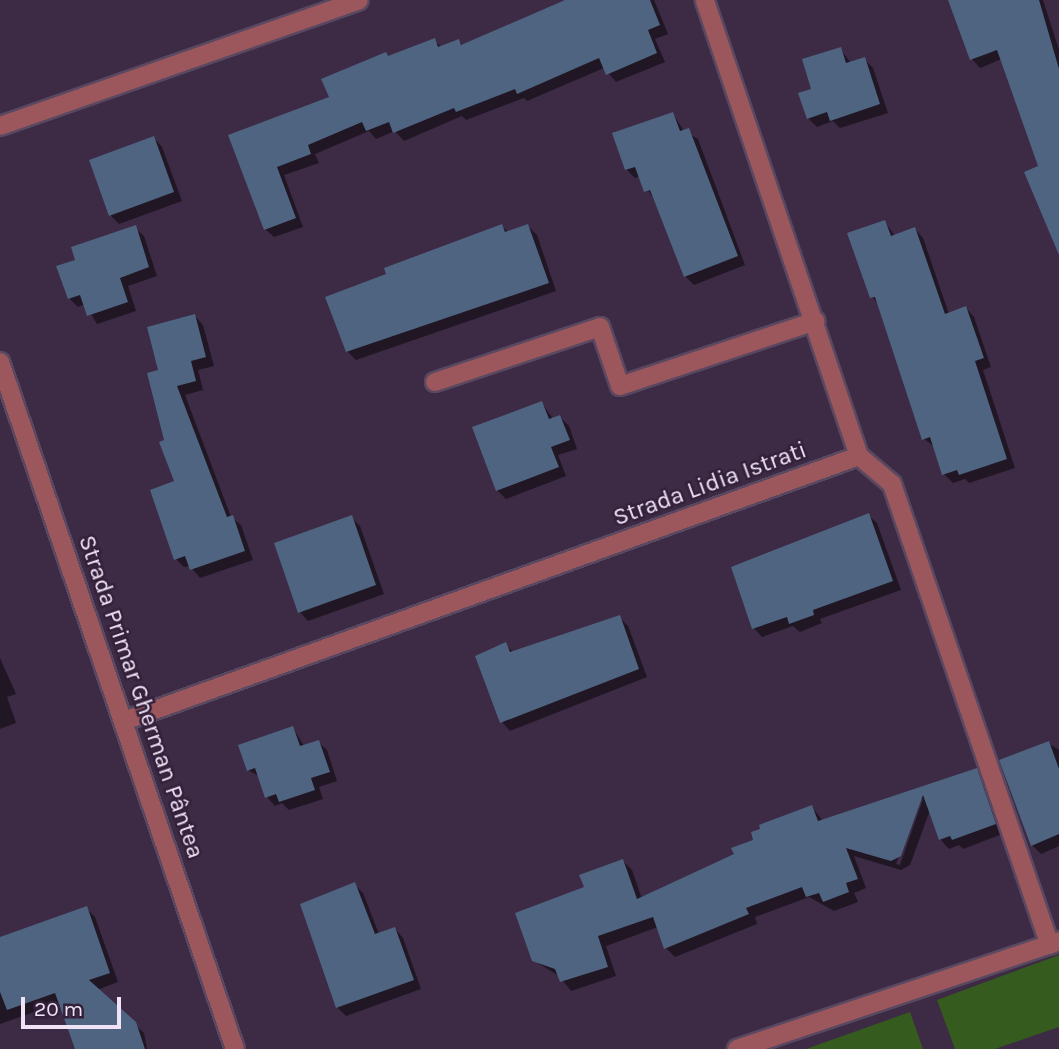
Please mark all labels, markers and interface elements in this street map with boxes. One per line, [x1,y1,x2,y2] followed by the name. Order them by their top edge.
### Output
[609,436,811,532] street label: Strada Lidia Istrati
[72,532,210,862] street label: Strada Primar Gherman Pântea
[24,982,124,1026] scale bar
[34,997,83,1021] text: 20 m

